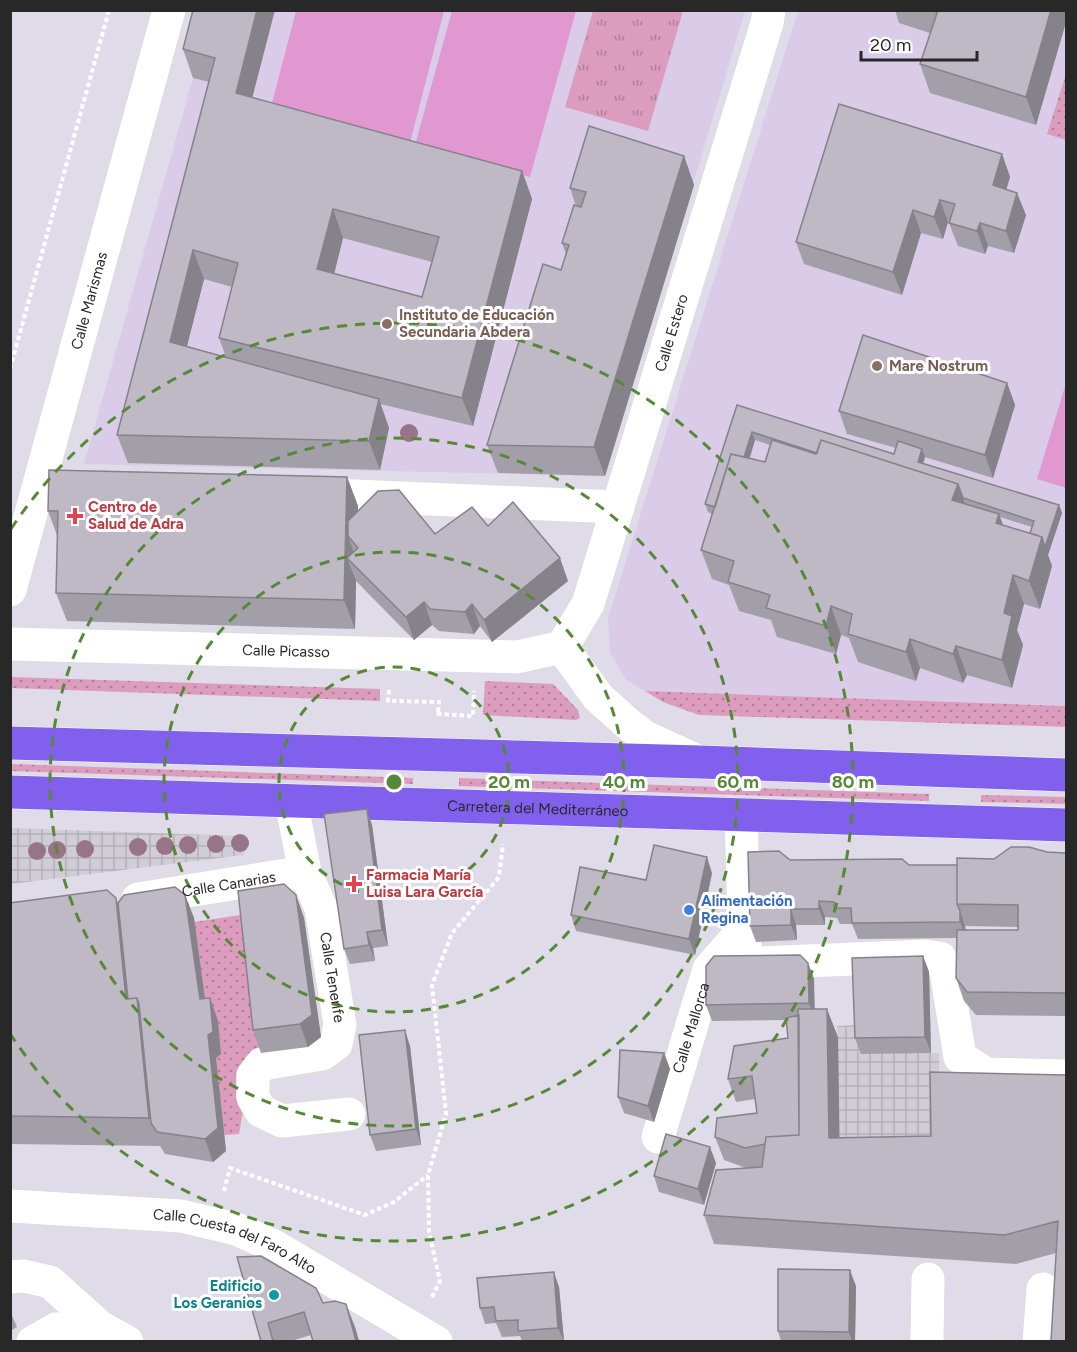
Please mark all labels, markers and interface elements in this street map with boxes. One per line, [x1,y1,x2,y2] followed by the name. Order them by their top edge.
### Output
[861,24,976,62] scale bar
[870,34,911,56] text: 20 m
[67,250,111,351] street label: Calle Marismas
[651,291,692,374] street label: Calle Estero
[399,306,554,341] place label: Instituto de Educación Secundaria Abdera
[380,317,394,331] marker: Instituto de Educación Secundaria Abdera
[889,357,988,375] place label: Mare Nostrum
[870,359,884,373] marker: Mare Nostrum
[88,498,184,533] place label: Centro de Salud de Adra
[66,507,84,525] marker: Centro de Salud de Adra
[242,641,330,661] street label: Calle Picasso
[488,771,530,793] text: 20 m
[602,771,646,793] text: 40 m
[717,771,759,793] text: 60 m
[832,771,874,793] text: 80 m
[384,772,404,792] centre of rings
[447,797,629,820] street label: Carretera del Mediterráneo
[366,866,483,901] place label: Farmacia María Luisa Lara García
[181,868,277,901] street label: Calle Canarias
[347,877,361,891] marker: Farmacia María Luisa Lara García
[701,892,793,927] place label: Alimentación Regina
[682,903,696,917] marker: Alimentación Regina
[316,931,348,1024] street label: Calle Tenerife
[669,981,713,1075] street label: Calle Mallorca
[152,1205,320,1278] street label: Calle Cuesta del Faro Alto
[173,1277,262,1312] place label: Edificio Los Geranios
[267,1288,281,1302] marker: Edificio Los Geranios

